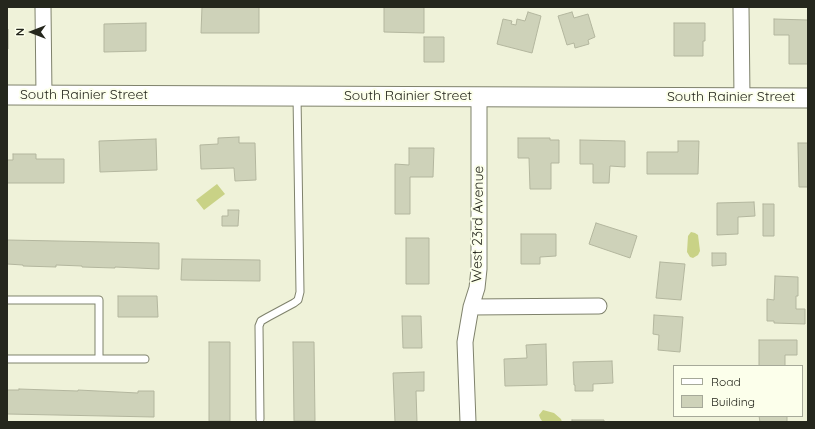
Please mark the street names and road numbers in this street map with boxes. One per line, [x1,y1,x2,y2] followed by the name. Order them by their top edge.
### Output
[20,87,148,103] street label: South Rainier Street
[344,88,472,104] street label: South Rainier Street
[667,89,795,105] street label: South Rainier Street
[469,166,487,282] street label: West 23rd Avenue

